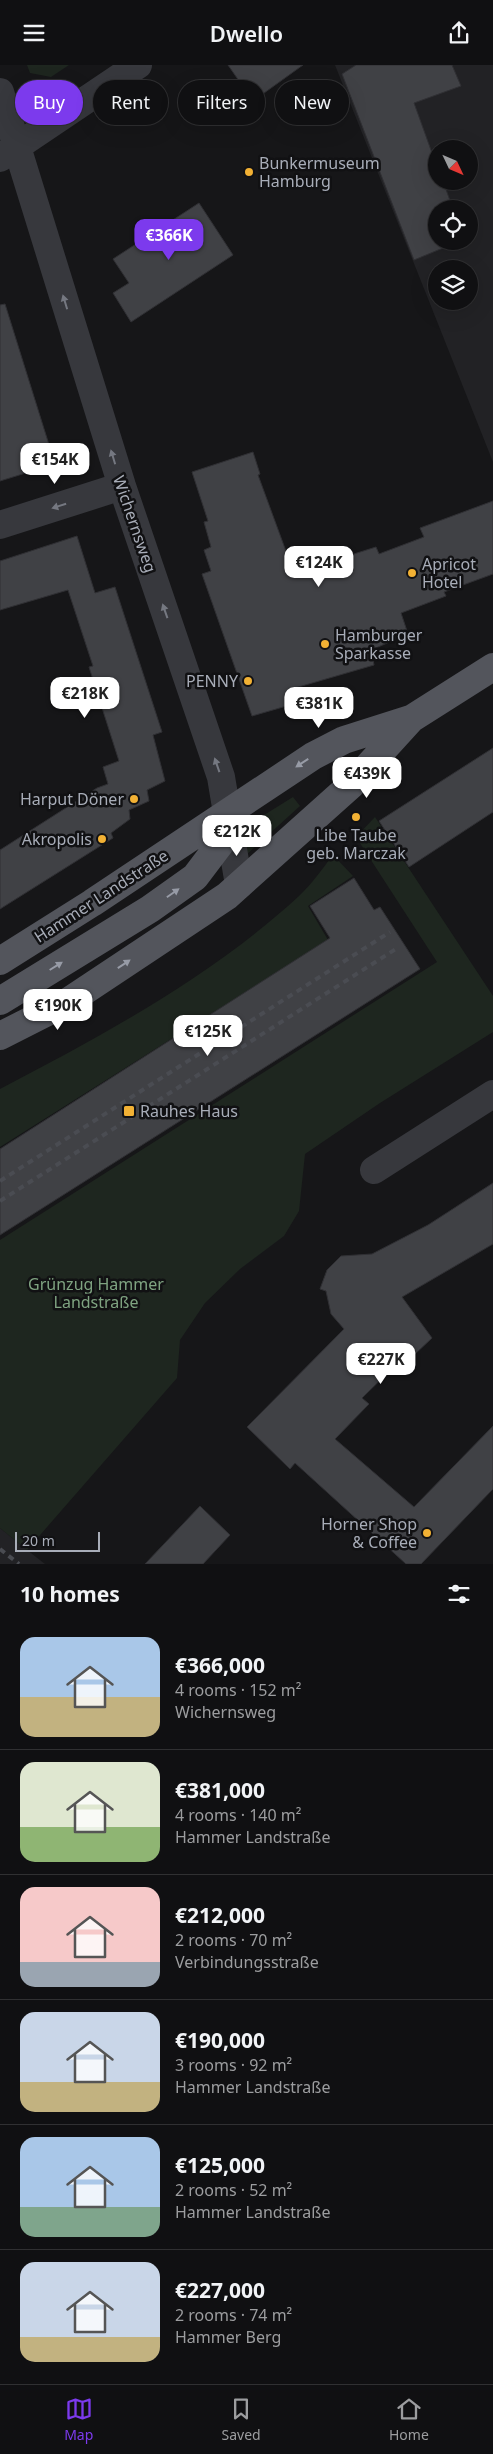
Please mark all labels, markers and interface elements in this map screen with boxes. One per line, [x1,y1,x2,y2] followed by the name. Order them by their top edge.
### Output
[210,18,283,48] text: Dwello
[20,19,48,47] icon: menu
[445,19,473,47] icon: share
[15,80,83,125] chip: Buy
[93,80,168,125] chip: Rent
[178,80,265,125] chip: Filters
[275,80,349,125] chip: New
[428,140,478,190] north arrow
[428,140,478,310] map controls
[259,152,380,192] place label: Bunkermuseum Hamburg
[243,166,255,178] marker: Bunkermuseum Hamburg
[428,200,478,250] button: locate
[134,219,204,261] pin: €366K
[145,224,193,246] text: €366K
[428,260,478,310] button: layers
[61,294,68,309] one-way arrow
[20,443,90,485] pin: €154K
[31,448,79,470] text: €154K
[109,449,117,464] one-way arrow
[108,473,162,575] street label: Wichernsweg
[51,503,66,511] one-way arrow
[284,545,354,588] pin: €124K
[295,551,343,573] text: €124K
[422,553,476,593] place label: Apricot Hotel
[406,567,418,579] marker: Apricot Hotel
[161,603,169,618] one-way arrow
[335,624,423,664] place label: Hamburger Sparkasse
[319,638,331,650] marker: Hamburger Sparkasse
[186,670,239,692] place label: PENNY
[242,675,254,687] marker: PENNY
[50,677,120,719] pin: €218K
[61,682,109,704] text: €218K
[284,687,354,729] pin: €381K
[295,692,343,714] text: €381K
[213,757,221,772] one-way arrow
[332,757,402,799] pin: €439K
[295,758,308,768] one-way arrow
[343,762,391,784] text: €439K
[20,788,124,810] place label: Harput Döner
[128,793,140,805] marker: Harput Döner
[350,811,362,823] marker: Libe Taube geb. Marczak
[202,815,272,857] pin: €212K
[213,820,261,842] text: €212K
[306,824,406,864] place label: Libe Taube geb. Marczak
[22,828,92,850] place label: Akropolis
[96,833,108,845] marker: Akropolis
[30,844,172,948] street label: Hammer Landstraße
[166,888,179,898] one-way arrow
[117,959,131,969] one-way arrow
[50,962,63,971] one-way arrow
[23,989,93,1031] pin: €190K
[34,994,82,1016] text: €190K
[173,1015,243,1057] pin: €125K
[184,1020,232,1042] text: €125K
[140,1100,238,1122] place label: Rauhes Haus
[122,1104,136,1118] marker: Rauhes Haus
[28,1273,164,1313] park label: Grünzug Hammer Landstraße
[346,1343,416,1385] pin: €227K
[357,1348,405,1370] text: €227K
[321,1513,417,1553] place label: Horner Shop & Coffee
[421,1527,433,1539] marker: Horner Shop & Coffee
[15,1529,100,1552] scale bar
[22,1531,55,1550] text: 20 m
[20,1580,120,1608] text: 10 homes
[445,1580,473,1608] icon: filters
[175,1651,265,1679] text: €366,000
[60,1657,120,1717] icon: home
[175,1679,301,1701] text: 4 rooms · 152 m²
[175,1701,276,1723] text: Wichernsweg
[175,1776,265,1804] text: €381,000
[60,1782,120,1842] icon: home
[175,1804,301,1826] text: 4 rooms · 140 m²
[175,1826,330,1848] text: Hammer Landstraße
[175,1901,265,1929] text: €212,000
[60,1907,120,1967] icon: home
[175,1929,292,1951] text: 2 rooms · 70 m²
[175,1951,319,1973] text: Verbindungsstraße
[175,2026,265,2054] text: €190,000
[60,2032,120,2092] icon: home
[175,2054,292,2076] text: 3 rooms · 92 m²
[175,2076,330,2098] text: Hammer Landstraße
[175,2151,265,2179] text: €125,000
[60,2157,120,2217] icon: home
[175,2179,292,2201] text: 2 rooms · 52 m²
[175,2201,330,2223] text: Hammer Landstraße
[175,2276,265,2304] text: €227,000
[60,2282,120,2342] icon: home
[175,2304,292,2326] text: 2 rooms · 74 m²
[175,2326,281,2348] text: Hammer Berg
[64,2395,93,2444] tab: Map
[222,2395,261,2444] tab: Saved
[389,2395,429,2444] tab: Home

